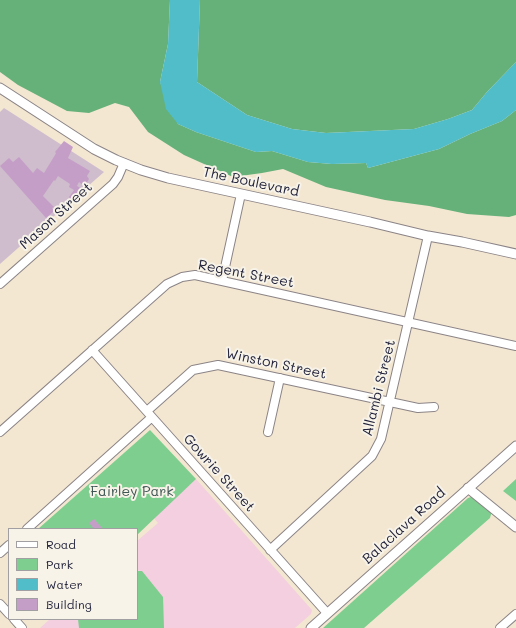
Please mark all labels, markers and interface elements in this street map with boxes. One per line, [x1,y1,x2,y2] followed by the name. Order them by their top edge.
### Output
[201,164,301,200] street label: The Boulevard
[16,179,96,253] street label: Mason Street
[197,256,295,292] street label: Regent Street
[359,338,399,438] street label: Allambi Street
[224,345,328,383] street label: Winston Street
[180,431,258,515] street label: Gowrie Street
[90,484,174,500] park label: Fairley Park
[359,484,449,568] street label: Balaclava Road
[8,528,138,620] legend
[46,536,76,552] text: Road
[46,556,73,572] text: Park
[46,576,83,592] text: Water
[46,596,92,612] text: Building

